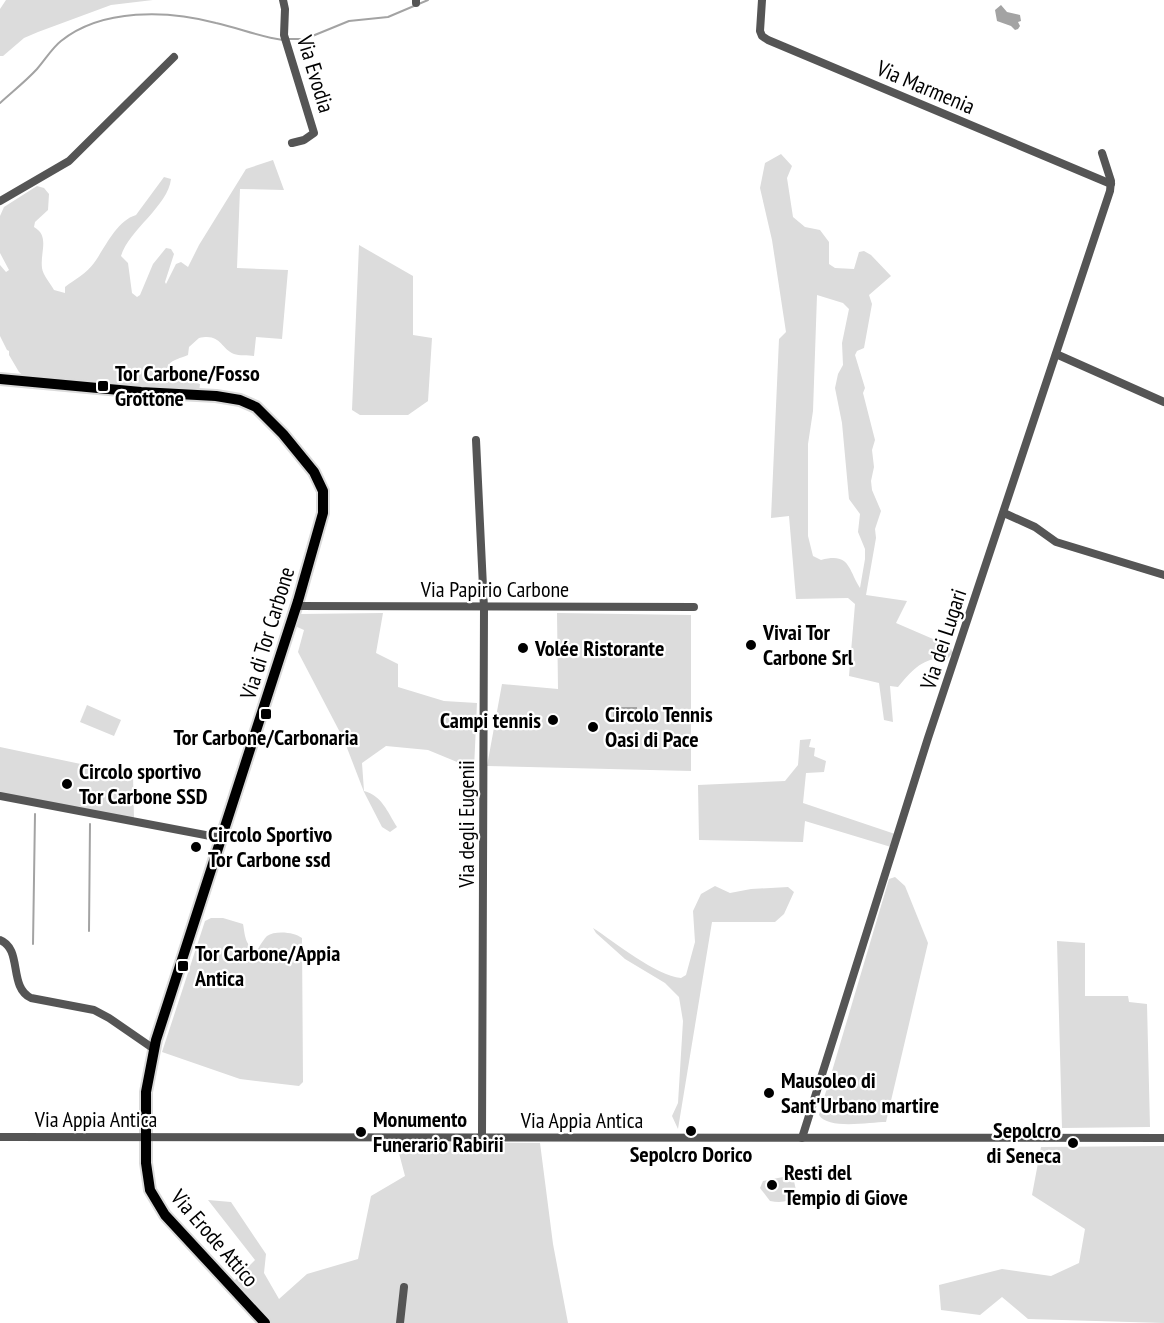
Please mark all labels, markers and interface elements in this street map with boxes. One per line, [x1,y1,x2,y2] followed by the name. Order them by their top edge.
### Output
[291,31,341,116] street label: Via Evodia
[872,53,979,120] street label: Via Marmenia
[115,359,260,412] place label: Tor Carbone/Fosso Grottone
[96,379,110,393] marker: Tor Carbone/Fosso Grottone
[233,563,300,704] street label: Via di Tor Carbone
[420,575,569,603] street label: Via Papirio Carbone
[913,585,972,694] street label: Via dei Lugari
[762,618,854,671] place label: Vivai Tor Carbone Srl
[534,634,664,662] place label: Volée Ristorante
[744,638,758,652] marker: Vivai Tor Carbone Srl
[516,641,530,655] marker: Volée Ristorante
[605,700,713,753] place label: Circolo Tennis Oasi di Pace
[440,706,541,734] place label: Campi tennis
[259,707,273,721] marker: Tor Carbone/Carbonaria
[546,713,560,727] marker: Campi tennis
[586,720,600,734] marker: Circolo Tennis Oasi di Pace
[174,723,358,751] place label: Tor Carbone/Carbonaria
[79,757,208,810] place label: Circolo sportivo Tor Carbone SSD
[452,760,480,889] street label: Via degli Eugenii
[60,777,74,791] marker: Circolo sportivo Tor Carbone SSD
[208,820,333,873] place label: Circolo Sportivo Tor Carbone ssd
[189,840,203,854] marker: Circolo Sportivo Tor Carbone ssd
[194,939,340,992] place label: Tor Carbone/Appia Antica
[176,959,190,973] marker: Tor Carbone/Appia Antica
[781,1066,939,1119] place label: Mausoleo di Sant'Urbano martire
[762,1086,776,1100] marker: Mausoleo di Sant'Urbano martire
[34,1105,157,1133] street label: Via Appia Antica
[373,1105,504,1158] place label: Monumento Funerario Rabirii
[520,1106,643,1134] street label: Via Appia Antica
[987,1116,1061,1169] place label: Sepolcro di Seneca
[684,1124,698,1138] marker: Sepolcro Dorico
[354,1125,368,1139] marker: Monumento Funerario Rabirii
[1066,1136,1080,1150] marker: Sepolcro di Seneca
[630,1140,753,1168] place label: Sepolcro Dorico
[784,1158,908,1211] place label: Resti del Tempio di Giove
[765,1178,779,1192] marker: Resti del Tempio di Giove
[164,1183,265,1292] street label: Via Erode Attico

